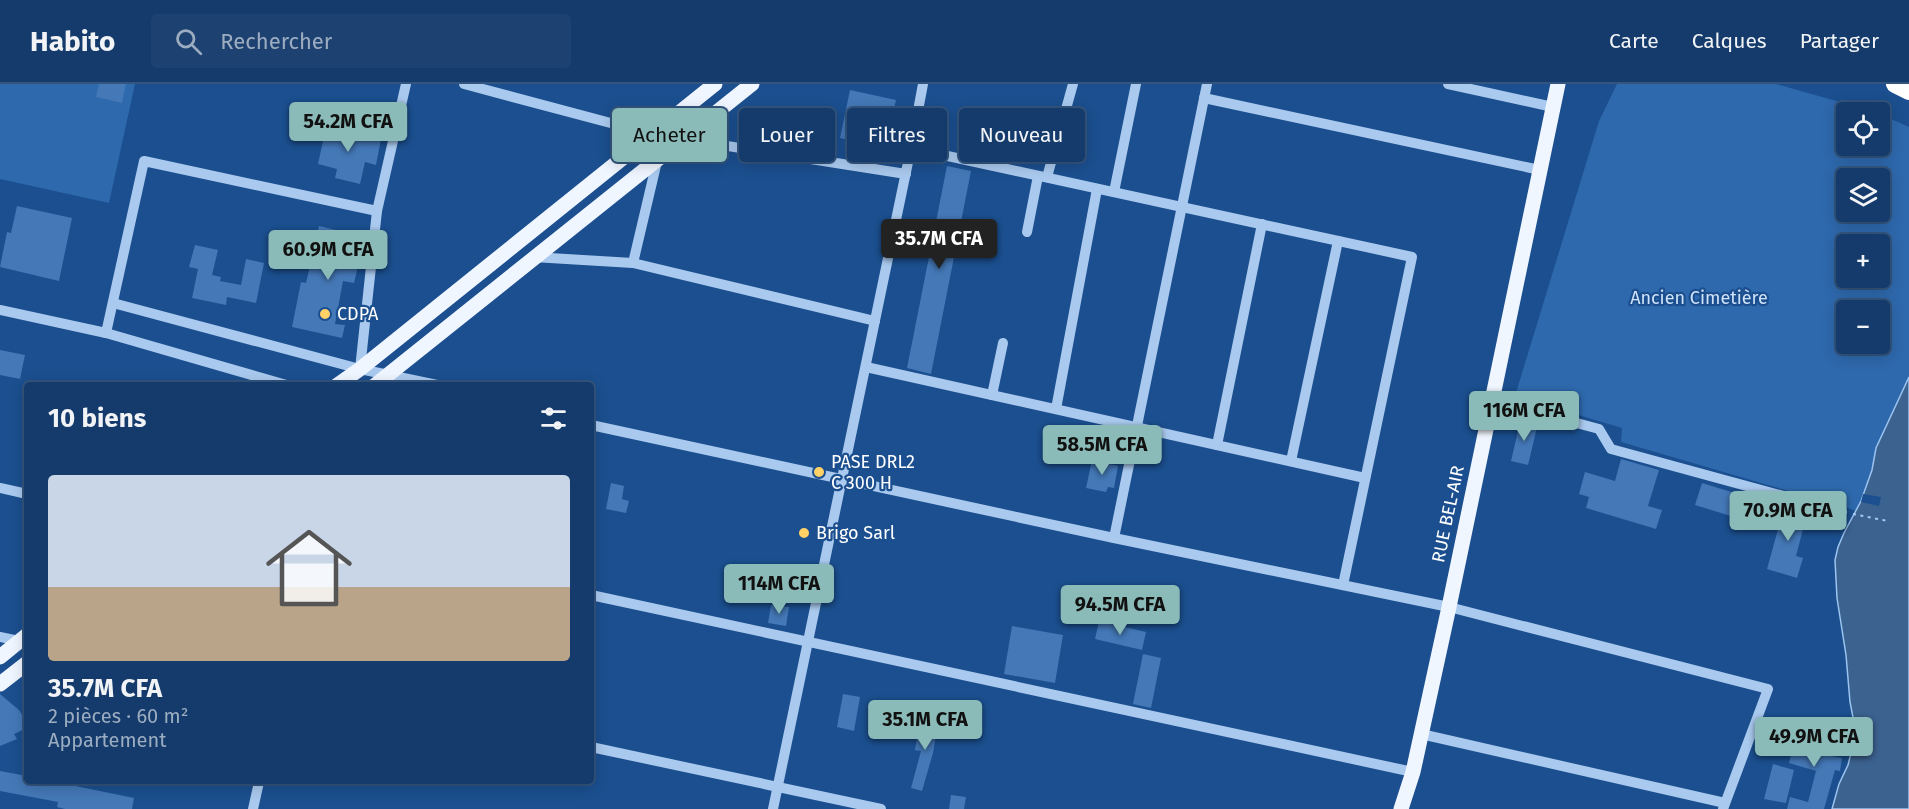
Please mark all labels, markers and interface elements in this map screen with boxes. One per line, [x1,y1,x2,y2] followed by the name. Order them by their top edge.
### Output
[151,14,571,68] search box
[30,25,115,58] text: Habito
[172,25,205,58] icon: search
[220,28,332,55] text: Rechercher
[1609,28,1659,54] text: Carte
[1692,28,1767,54] text: Calques
[1800,28,1879,54] text: Partager
[279,102,417,153] pin: 54.2M CFA
[1836,102,1890,354] map controls
[1836,102,1890,156] button: locate
[612,108,727,162] chip: Acheter
[739,108,835,162] chip: Louer
[847,108,947,162] chip: Filtres
[959,108,1085,162] chip: Nouveau
[303,109,393,133] text: 54.2M CFA
[1836,168,1890,222] button: layers
[870,219,1008,270] pin: 35.7M CFA
[895,226,983,250] text: 35.7M CFA
[259,230,397,281] pin: 60.9M CFA
[1836,234,1890,288] button: +
[282,237,374,261] text: 60.9M CFA
[1630,287,1768,309] park label: Ancien Cimetière
[1836,300,1890,354] button: −
[337,303,379,325] place label: CDPA
[318,307,332,321] marker: CDPA
[1462,391,1586,442] pin: 116M CFA
[1483,398,1565,422] text: 116M CFA
[537,402,570,435] icon: filters
[48,403,146,434] text: 10 biens
[1033,425,1171,476] pin: 58.5M CFA
[1057,432,1147,456] text: 58.5M CFA
[831,451,915,494] place label: PASE DRL2 C 300 H
[1427,463,1469,564] street label: RUE BEL-AIR
[812,465,826,479] marker: PASE DRL2 C 300 H
[1719,491,1857,542] pin: 70.9M CFA
[1744,498,1832,522] text: 70.9M CFA
[255,514,363,622] icon: home
[816,522,895,544] place label: Brigo Sarl
[797,526,811,540] marker: Brigo Sarl
[717,564,841,615] pin: 114M CFA
[738,571,820,595] text: 114M CFA
[1051,585,1189,636] pin: 94.5M CFA
[1075,592,1165,616] text: 94.5M CFA
[48,673,162,704] text: 35.7M CFA
[856,700,994,751] pin: 35.1M CFA
[48,704,189,728] text: 2 pièces · 60 m²
[882,707,968,731] text: 35.1M CFA
[1745,717,1883,768] pin: 49.9M CFA
[1769,724,1859,748] text: 49.9M CFA
[48,728,166,752] text: Appartement

